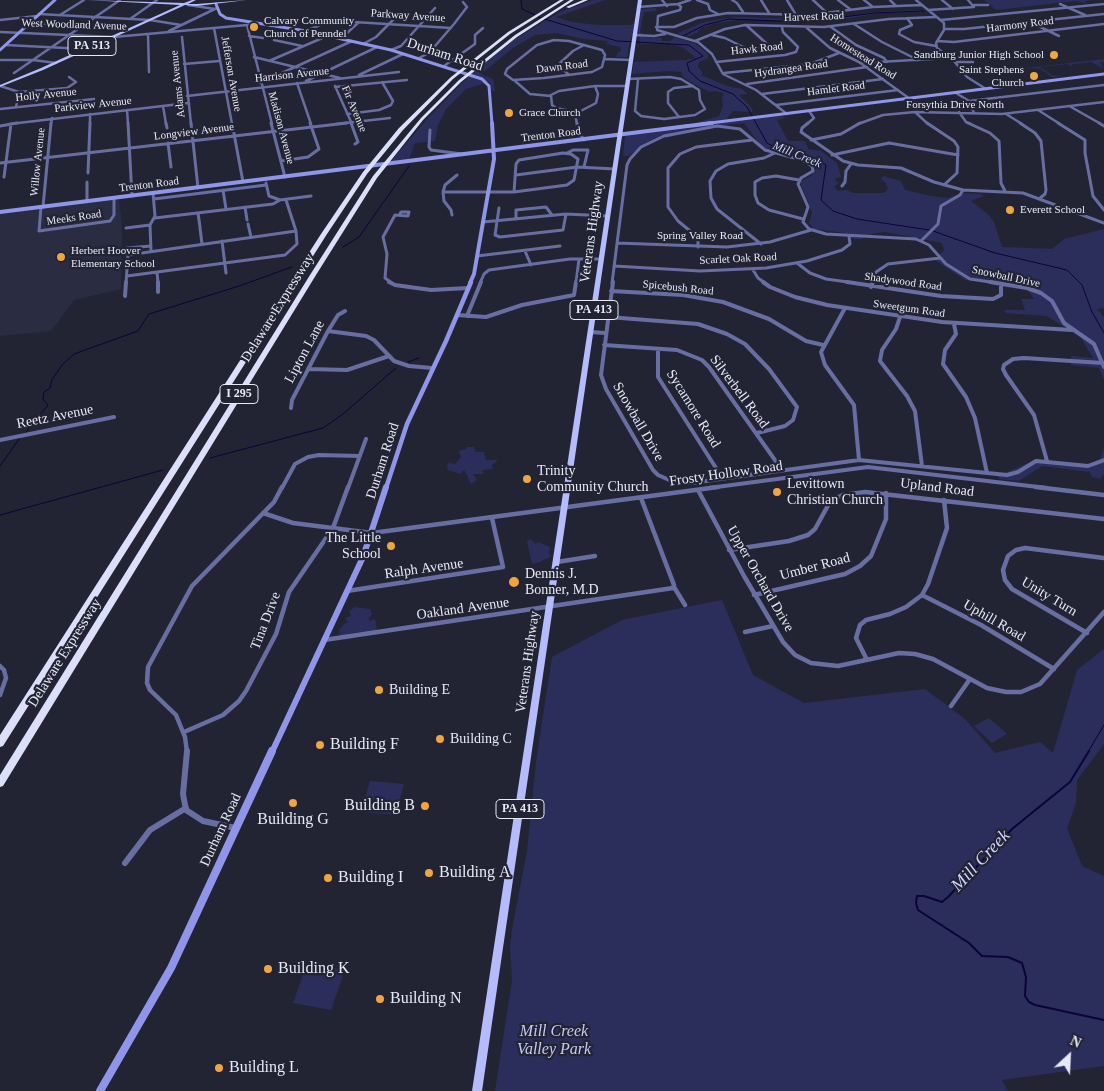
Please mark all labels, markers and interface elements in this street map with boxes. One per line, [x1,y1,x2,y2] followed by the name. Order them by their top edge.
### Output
[370,7,446,25] street label: Parkway Avenue
[784,9,844,25] street label: Harvest Road
[264,14,354,40] place label: Calvary Community Church of Penndel
[986,14,1054,36] street label: Harmony Road
[21,17,127,33] street label: West Woodland Avenue
[248,21,260,33] marker: Calvary Community Church of Penndel
[828,31,898,83] street label: Homestead Road
[218,35,244,113] street label: Jefferson Avenue
[405,35,485,75] street label: Durham Road
[68,36,116,56] road number: PA 513
[730,40,784,58] street label: Hawk Road
[914,48,1044,62] place label: Sandburg Junior High School
[1048,49,1060,61] marker: Sandburg Junior High School
[168,50,188,118] street label: Adams Avenue
[535,57,589,77] street label: Dawn Road
[753,57,829,81] street label: Hydrangea Road
[959,63,1024,89] place label: Saint Stephens Church
[254,65,330,85] street label: Harrison Avenue
[1028,70,1040,82] marker: Saint Stephens Church
[806,79,866,99] street label: Hamlet Road
[338,84,370,134] street label: Fir Avenue
[15,85,77,105] street label: Holly Avenue
[265,90,297,166] street label: Madison Avenue
[54,94,132,116] street label: Parkview Avenue
[906,98,1004,112] street label: Forsythia Drive North
[519,106,580,120] place label: Grace Church
[503,107,515,119] marker: Grace Church
[153,121,235,143] street label: Longview Avenue
[520,125,582,145] street label: Trenton Road
[28,127,48,197] street label: Willow Avenue
[771,139,823,171] water label: Mill Creek
[118,175,180,195] street label: Trenton Road
[577,180,607,284] street label: Veterans Highway
[1020,203,1085,217] place label: Everett School
[1004,204,1016,216] marker: Everett School
[46,208,102,228] street label: Meeks Road
[657,229,743,243] street label: Spring Valley Road
[71,244,155,270] place label: Herbert Hoover Elementary School
[699,250,777,268] street label: Scarlet Oak Road
[55,251,67,263] marker: Herbert Hoover Elementary School
[238,251,318,365] street label: Delaware Expressway
[971,263,1041,291] street label: Snowball Drive
[864,270,942,294] street label: Shadywood Road
[642,278,714,298] street label: Spicebush Road
[872,297,946,321] street label: Sweetgum Road
[570,300,618,320] road number: PA 413
[281,318,329,386] street label: Lipton Lane
[706,352,772,432] street label: Silverbell Road
[662,367,724,451] street label: Sycamore Road
[609,380,667,464] street label: Snowball Drive
[220,384,258,404] road number: I 295
[15,401,95,433] street label: Reetz Avenue
[363,421,403,501] street label: Durham Road
[668,458,784,490] street label: Frosty Hollow Road
[537,463,649,496] place label: Trinity Community Church
[521,473,533,485] marker: Trinity Community Church
[899,475,975,501] street label: Upland Road
[787,476,883,508] place label: Levittown Christian Church
[771,486,783,498] marker: Levittown Christian Church
[723,523,797,635] street label: Upper Orchard Drive
[325,530,381,562] place label: The Little School
[385,540,397,552] marker: The Little School
[778,550,852,584] street label: Umber Road
[383,555,465,583] street label: Ralph Avenue
[525,566,599,598] place label: Dennis J. Bonner, M.D
[1018,574,1080,620] street label: Unity Turn
[507,575,521,589] marker: Dennis J. Bonner, M.D
[247,590,285,652] street label: Tina Drive
[416,594,510,624] street label: Oakland Avenue
[25,596,105,710] street label: Delaware Expressway
[960,597,1028,645] street label: Uphill Road
[513,610,543,714] street label: Veterans Highway
[389,682,450,698] place label: Building E
[373,684,385,696] marker: Building E
[450,731,512,747] place label: Building C
[434,733,446,745] marker: Building C
[330,735,399,755] place label: Building F
[314,739,326,751] marker: Building F
[197,791,245,869] street label: Durham Road
[344,796,415,816] place label: Building B
[287,797,299,809] marker: Building G
[419,800,431,812] marker: Building B
[496,800,544,819] road number: PA 413
[257,810,329,830] place label: Building G
[947,826,1015,896] water label: Mill Creek
[439,863,511,883] place label: Building A
[423,867,435,879] marker: Building A
[338,868,403,888] place label: Building I
[322,872,334,884] marker: Building I
[278,959,350,979] place label: Building K
[262,963,274,975] marker: Building K
[390,989,462,1009] place label: Building N
[374,993,386,1005] marker: Building N
[517,1022,591,1060] park label: Mill Creek Valley Park
[1044,1031,1094,1081] north arrow
[1068,1033,1083,1051] text: N
[229,1058,299,1078] place label: Building L
[213,1062,225,1074] marker: Building L

